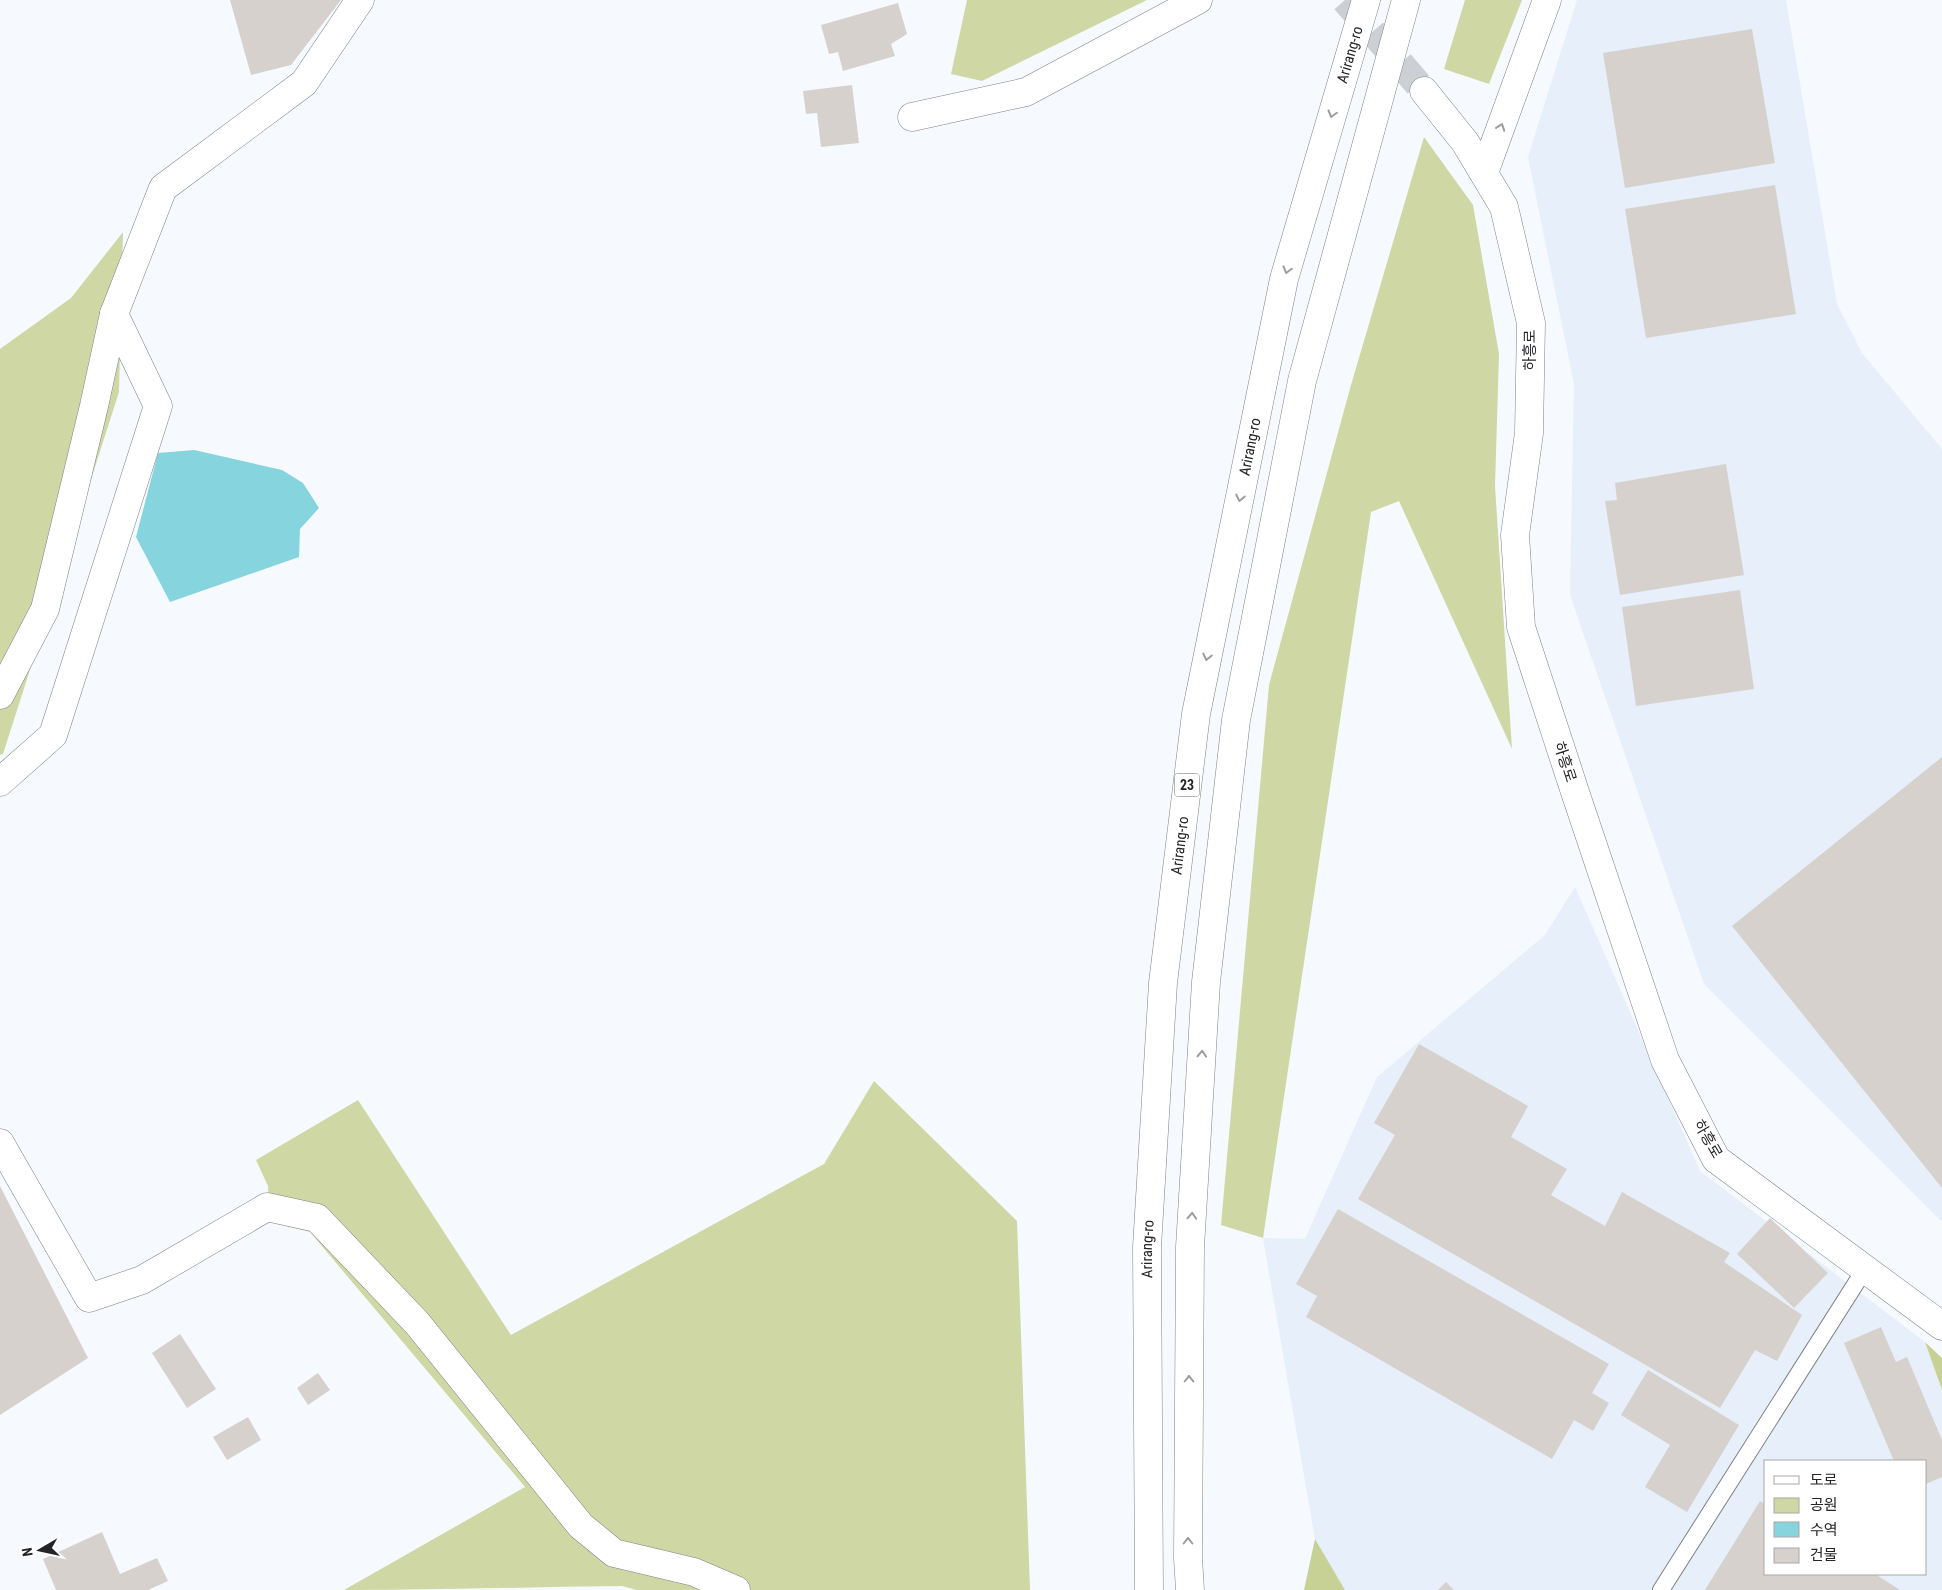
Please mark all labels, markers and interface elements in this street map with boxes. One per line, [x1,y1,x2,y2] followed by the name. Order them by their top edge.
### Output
[1333,24,1367,85] street label: Arirang-ro
[1328,109,1338,118] one-way arrow
[1495,123,1505,132] one-way arrow
[1282,266,1293,274] one-way arrow
[1521,329,1539,371] street label: 하흥로
[1235,416,1265,477] street label: Arirang-ro
[1235,493,1246,502] one-way arrow
[1203,652,1213,661] one-way arrow
[1550,740,1580,784] street label: 하흥로
[1174,774,1200,796] road number: 23
[1167,815,1192,876] street label: Arirang-ro
[1196,1050,1207,1058] one-way arrow
[1690,1117,1726,1161] street label: 하흥로
[1187,1212,1198,1220] one-way arrow
[1138,1219,1158,1278] street label: Arirang-ro
[1184,1375,1195,1383] one-way arrow
[1764,1460,1927,1575] legend
[1810,1471,1838,1489] text: 도로
[1810,1496,1838,1514] text: 공원
[1810,1521,1838,1539] text: 수역
[15,1525,65,1575] north arrow
[1183,1537,1193,1545] one-way arrow
[1810,1546,1838,1564] text: 건물
[19,1547,36,1558] text: N

